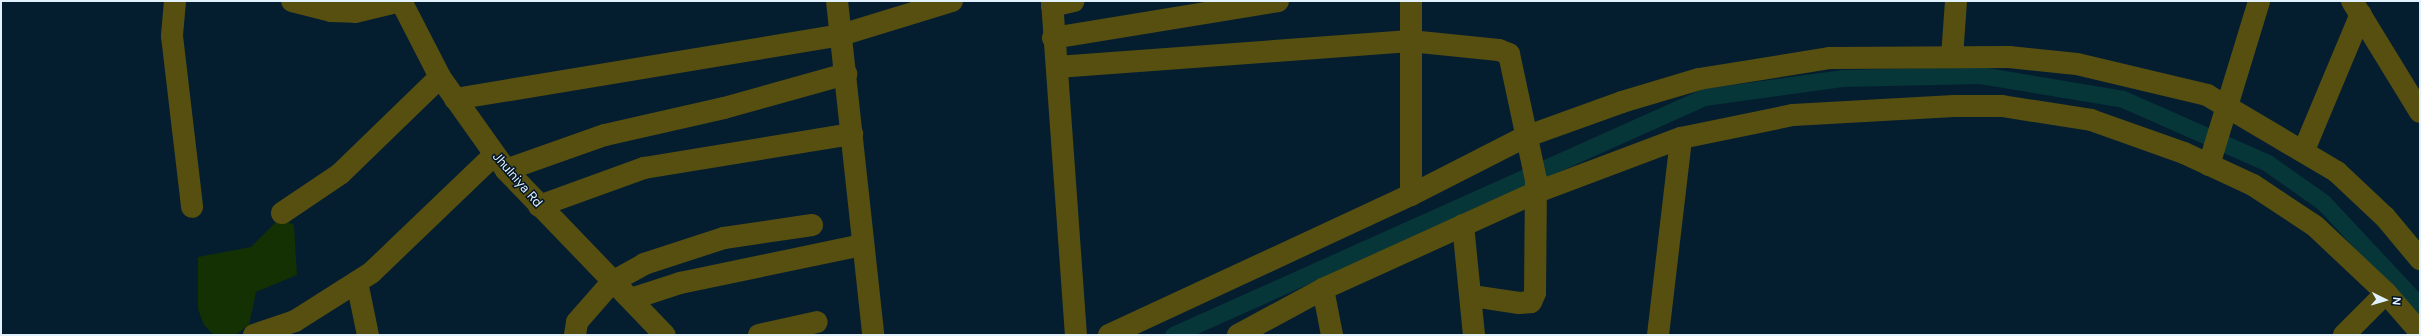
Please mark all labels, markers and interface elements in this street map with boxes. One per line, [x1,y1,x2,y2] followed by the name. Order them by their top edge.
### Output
[489,149,545,211] street label: Jhulniya Rd
[2365,280,2405,320] north arrow
[2390,296,2404,306] text: N

